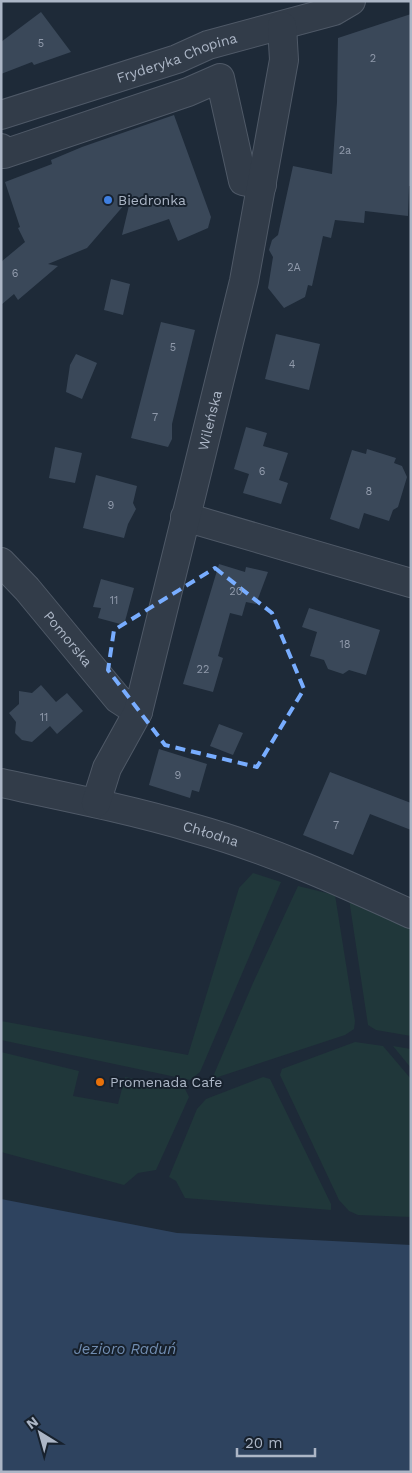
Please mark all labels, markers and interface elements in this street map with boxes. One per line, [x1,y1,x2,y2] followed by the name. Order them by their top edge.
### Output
[114,30,239,86] street label: Fryderyka Chopina
[38,37,44,50] house number: 5
[370,52,376,65] house number: 2
[339,144,351,157] house number: 2a
[118,192,186,208] place label: Biedronka
[102,194,114,206] marker: Biedronka
[287,261,301,274] house number: 2A
[12,267,19,280] house number: 6
[170,341,176,354] house number: 5
[289,358,296,371] house number: 4
[195,389,225,452] street label: Wileńska
[152,411,158,424] house number: 7
[259,465,266,478] house number: 6
[366,485,373,498] house number: 8
[108,499,115,512] house number: 9
[229,585,243,598] house number: 20
[110,594,118,607] house number: 11
[41,608,96,670] street label: Pomorska
[339,638,351,651] house number: 18
[197,663,209,676] house number: 22
[40,711,48,724] house number: 11
[175,769,182,782] house number: 9
[181,818,241,850] street label: Chłodna
[333,819,339,832] house number: 7
[110,1074,222,1090] place label: Promenada Cafe
[94,1076,106,1088] marker: Promenada Cafe
[74,1340,176,1358] water label: Jezioro Raduń
[15,1408,65,1458] north arrow
[23,1413,41,1432] text: N
[237,1426,314,1458] scale bar
[245,1434,283,1452] text: 20 m

